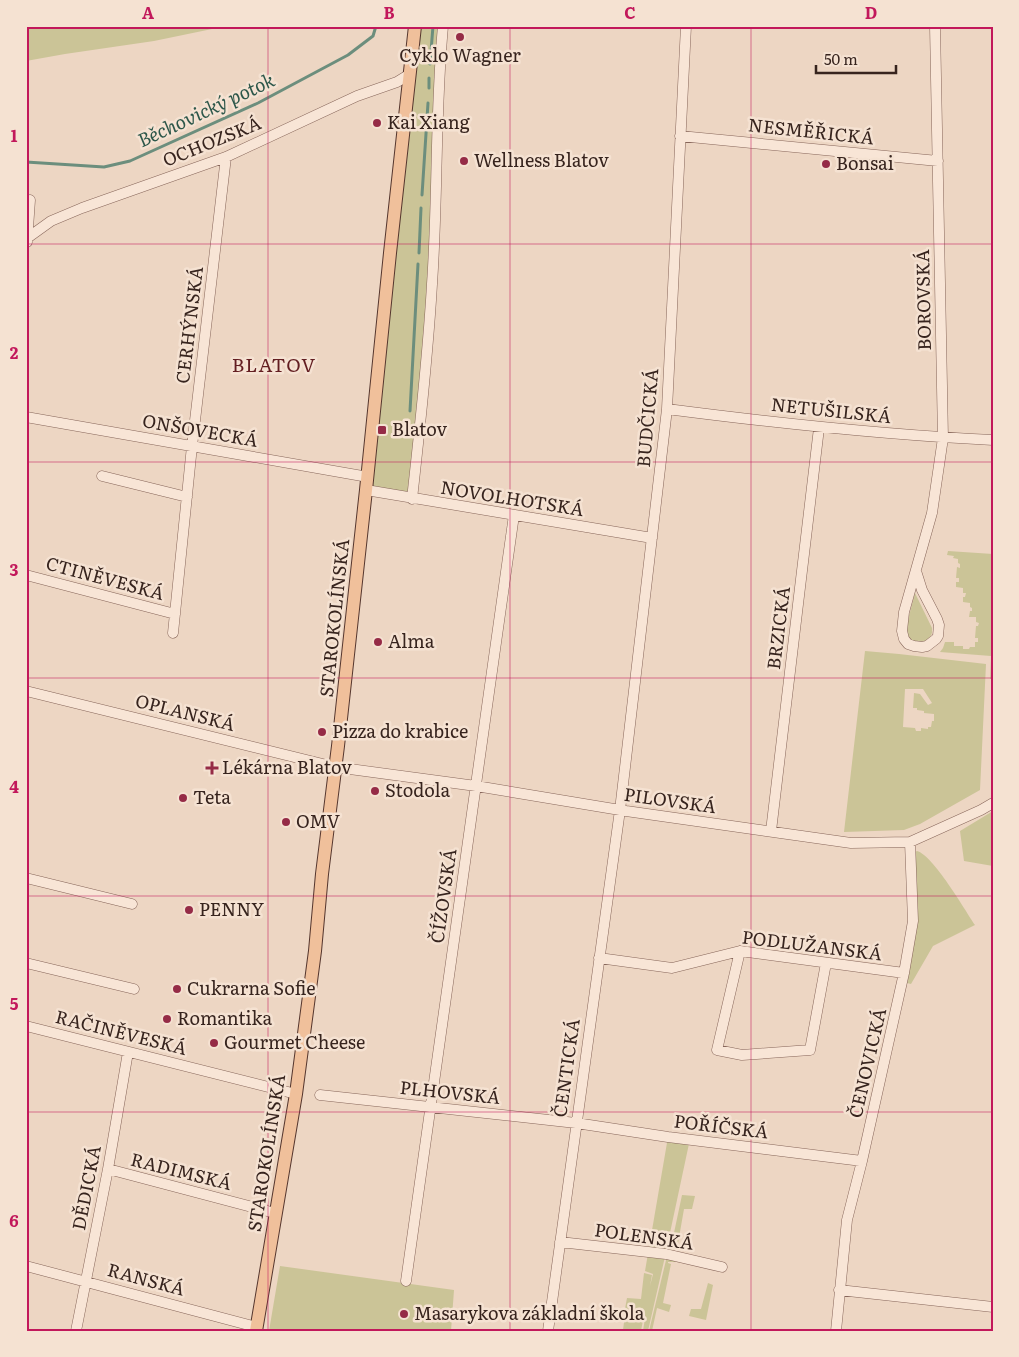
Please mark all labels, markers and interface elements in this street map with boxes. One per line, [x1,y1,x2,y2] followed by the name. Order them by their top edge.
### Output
[142,0,154,24] text: A
[383,0,395,24] text: B
[624,0,636,24] text: C
[865,0,877,24] text: D
[454,31,466,43] marker: Cyklo Wagner
[399,41,521,68] place label: Cyklo Wagner
[816,42,896,74] scale bar
[824,47,858,70] text: 50 m
[132,65,279,153] water label: Běchovický potok
[387,108,471,135] place label: Kai Xiang
[158,109,265,173] street label: OCHOZSKÁ
[747,110,875,151] street label: NESMĚŘICKÁ
[371,117,383,129] marker: Kai Xiang
[11,123,18,147] text: 1
[474,146,609,173] place label: Wellness Blatov
[836,149,894,176] place label: Bonsai
[458,155,470,167] marker: Wellness Blatov
[820,158,832,170] marker: Bonsai
[908,249,937,351] street label: BOROVSKÁ
[168,265,209,385] street label: CERHÝNSKÁ
[10,340,19,364] text: 2
[232,350,316,378] district label: BLATOV
[629,367,664,469] street label: BUDČICKÁ
[770,390,893,429] street label: NETUŠILSKÁ
[140,406,260,453] street label: ONŠOVECKÁ
[392,415,448,442] place label: Blatov
[376,424,388,436] marker: Blatov
[439,473,586,522] street label: NOVOLHOTSKÁ
[312,537,355,698] street label: STAROKOLÍNSKÁ
[43,549,168,606] street label: CTINĚVESKÁ
[10,557,19,581] text: 3
[759,585,796,671] street label: BRZICKÁ
[388,627,435,654] place label: Alma
[372,636,384,648] marker: Alma
[133,686,238,737] street label: OPLANSKÁ
[332,717,468,744] place label: Pizza do krabice
[316,726,328,738] marker: Pizza do krabice
[222,753,352,780] place label: Lékárna Blatov
[206,762,218,774] marker: Lékárna Blatov
[9,774,19,798] text: 4
[385,776,450,803] place label: Stodola
[622,780,718,819] street label: PILOVSKÁ
[193,783,231,810] place label: Teta
[369,785,381,797] marker: Stodola
[177,792,189,804] marker: Teta
[296,807,340,834] place label: OMV
[280,816,292,828] marker: OMV
[423,847,463,945] street label: ČÍŽOVSKÁ
[199,895,264,922] place label: PENNY
[183,904,195,916] marker: PENNY
[741,923,884,966] street label: PODLUŽANSKÁ
[187,974,316,1001] place label: Cukrarna Sofie
[171,983,183,995] marker: Cukrarna Sofie
[10,991,19,1015] text: 5
[53,1002,190,1061] street label: RAČINĚVESKÁ
[177,1004,272,1031] place label: Romantika
[841,1005,892,1120] street label: ČENOVICKÁ
[161,1013,173,1025] marker: Romantika
[545,1017,586,1119] street label: ČENTICKÁ
[224,1028,365,1055] place label: Gourmet Cheese
[208,1037,220,1049] marker: Gourmet Cheese
[240,1072,291,1233] street label: STAROKOLÍNSKÁ
[399,1073,502,1110] street label: PLHOVSKÁ
[672,1106,770,1145] street label: POŘÍČSKÁ
[64,1143,107,1232] street label: DĚDICKÁ
[128,1145,235,1196] street label: RADIMSKÁ
[9,1208,19,1232] text: 6
[593,1215,696,1256] street label: POLENSKÁ
[105,1255,188,1302] street label: RANSKÁ
[414,1299,645,1326] place label: Masarykova základní škola
[398,1308,410,1320] marker: Masarykova základní škola

